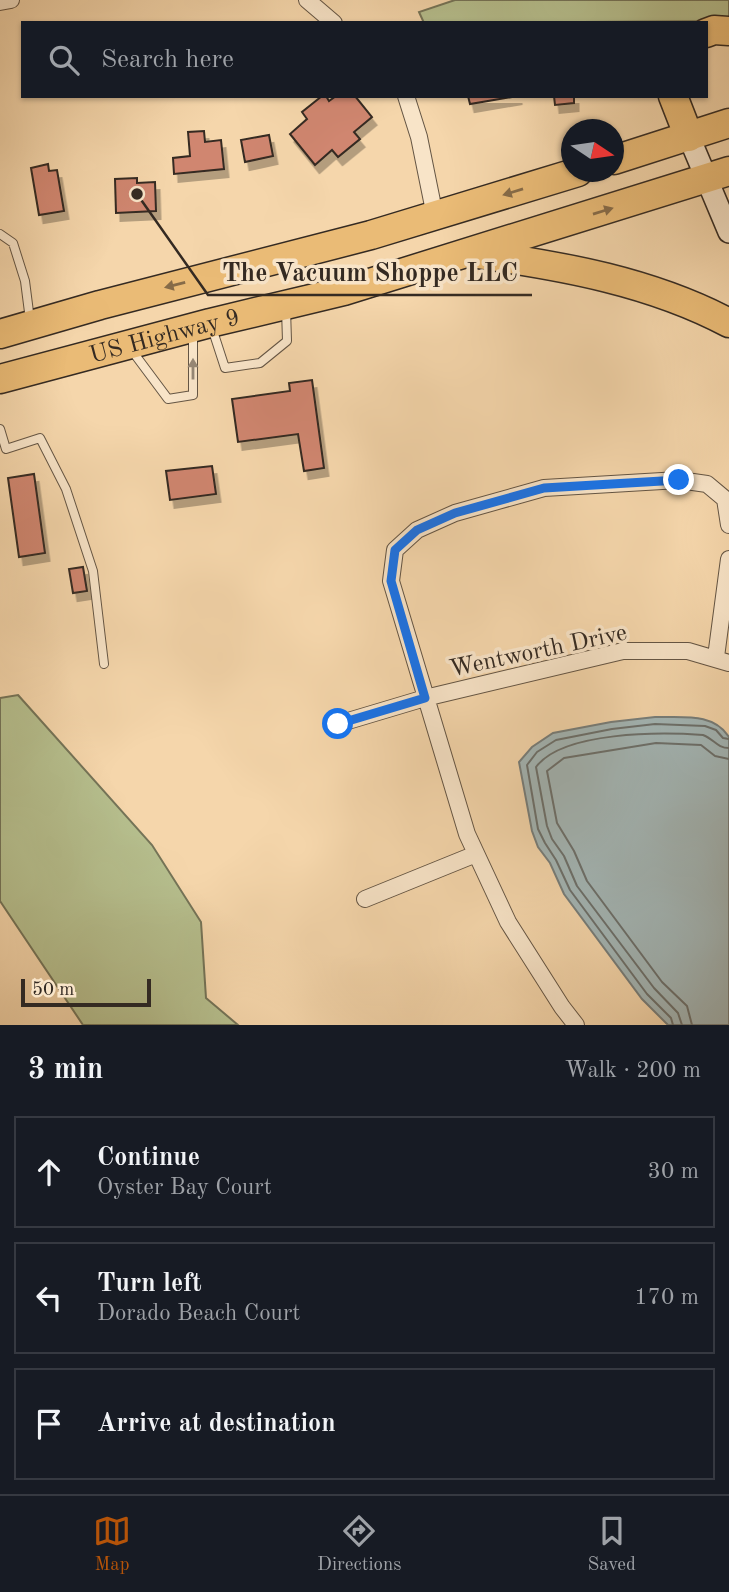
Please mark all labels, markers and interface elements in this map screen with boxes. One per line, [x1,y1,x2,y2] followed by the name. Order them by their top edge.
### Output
[21,21,708,98] search box
[45,41,83,79] icon: search
[101,47,234,73] text: Search here
[561,119,624,182] north arrow
[502,187,523,197] one-way arrow
[593,205,614,216] one-way arrow
[208,248,532,295] callout: The Vacuum Shoppe LLC
[222,261,518,287] text: The Vacuum Shoppe LLC
[164,280,186,291] one-way arrow
[87,306,242,369] street label: US Highway 9
[187,357,199,379] one-way arrow
[663,464,694,495] route end
[448,621,629,682] street label: Wentworth Drive
[322,708,353,739] route start
[21,976,150,1008] scale bar
[32,981,74,1000] text: 50 m
[28,1055,103,1085] text: 3 min
[565,1059,701,1082] text: Walk · 200 m
[97,1145,200,1171] text: Continue
[30,1153,68,1191] icon: ahead
[648,1160,699,1183] text: 30 m
[97,1176,272,1199] text: Oyster Bay Court
[97,1271,202,1297] text: Turn left
[30,1279,68,1317] icon: left
[634,1286,699,1309] text: 170 m
[97,1302,300,1325] text: Dorado Beach Court
[30,1405,68,1443] icon: arrive
[97,1411,336,1437] text: Arrive at destination
[93,1512,131,1577] tab: Map
[317,1512,402,1577] tab: Directions
[588,1512,636,1577] tab: Saved

